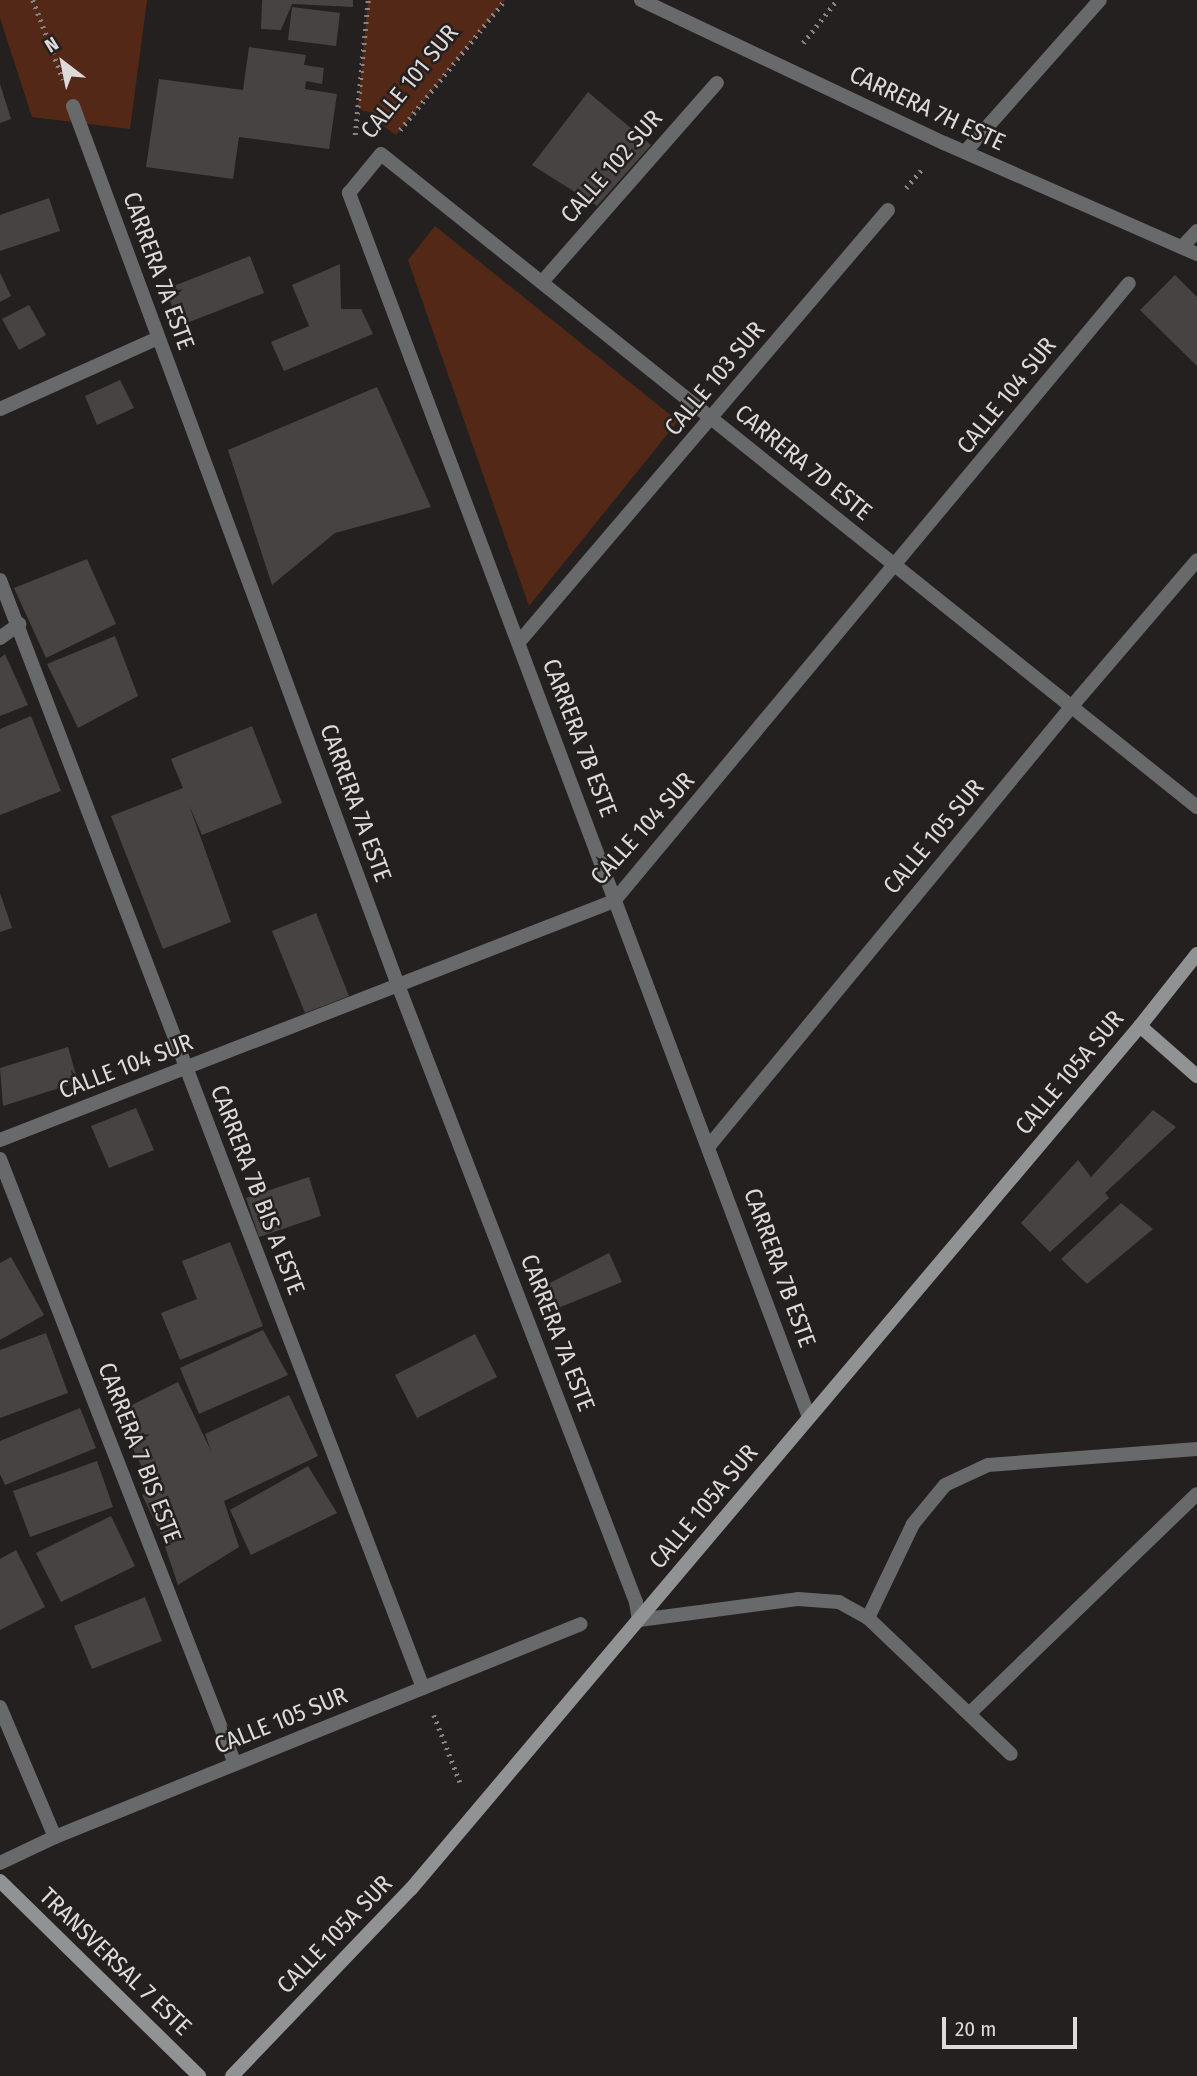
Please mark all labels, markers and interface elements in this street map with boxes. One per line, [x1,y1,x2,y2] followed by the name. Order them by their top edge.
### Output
[355,19,465,145] street label: CALLE 101 SUR
[28,28,98,98] north arrow
[41,32,63,58] text: N
[845,60,1009,158] street label: CARRERA 7H ESTE
[555,105,669,229] street label: CALLE 102 SUR
[116,188,200,354] street label: CARRERA 7A ESTE
[659,316,771,442] street label: CALLE 103 SUR
[951,332,1063,460] street label: CALLE 104 SUR
[729,399,877,527] street label: CARRERA 7D ESTE
[536,655,622,821] street label: CARRERA 7B ESTE
[313,720,397,886] street label: CARRERA 7A ESTE
[585,767,701,891] street label: CALLE 104 SUR
[878,774,990,900] street label: CALLE 105 SUR
[1010,1005,1130,1141] street label: CALLE 105A SUR
[55,1028,197,1106] street label: CALLE 104 SUR
[204,1081,310,1299] street label: CARRERA 7B BIS A ESTE
[737,1185,821,1351] street label: CARRERA 7B ESTE
[514,1251,600,1415] street label: CARRERA 7A ESTE
[91,1359,187,1547] street label: CARRERA 7 BIS ESTE
[644,1439,764,1575] street label: CALLE 105A SUR
[210,1681,352,1761] street label: CALLE 105 SUR
[271,1870,399,2000] street label: CALLE 105A SUR
[33,1882,197,2042] street label: TRANSVERSAL 7 ESTE
[945,2002,1080,2046] scale bar
[955,2016,996,2042] text: 20 m

